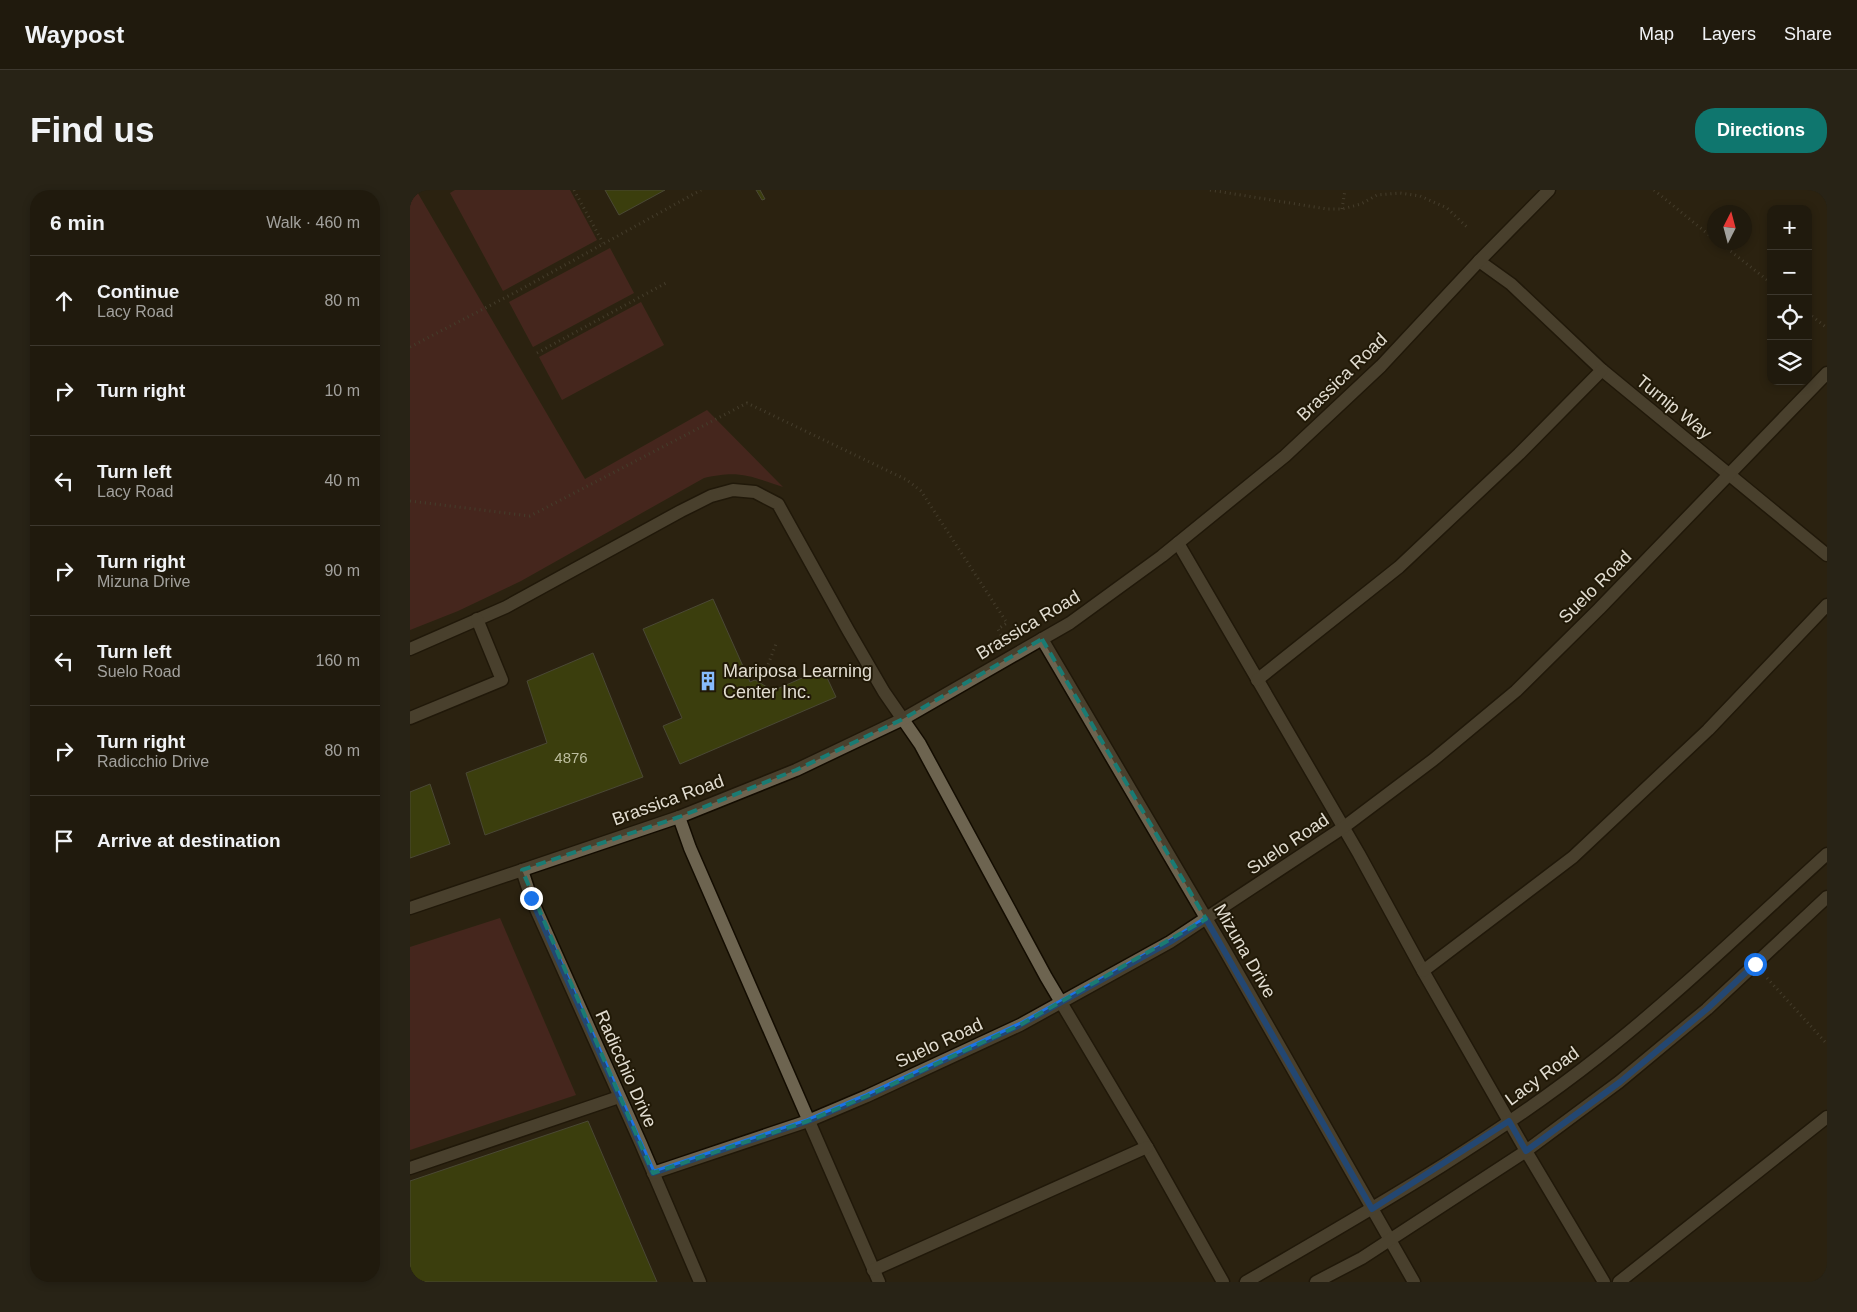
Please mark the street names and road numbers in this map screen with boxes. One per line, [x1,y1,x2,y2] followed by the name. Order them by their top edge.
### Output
[1293,329,1391,425] street label: Brassica Road
[1632,371,1716,443] street label: Turnip Way
[1555,547,1635,627] street label: Suelo Road
[973,586,1083,664] street label: Brassica Road
[610,771,726,829] street label: Brassica Road
[1243,809,1333,879] street label: Suelo Road
[1210,901,1280,1001] street label: Mizuna Drive
[591,1007,661,1131] street label: Radicchio Drive
[892,1014,986,1072] street label: Suelo Road
[1501,1043,1583,1109] street label: Lacy Road

